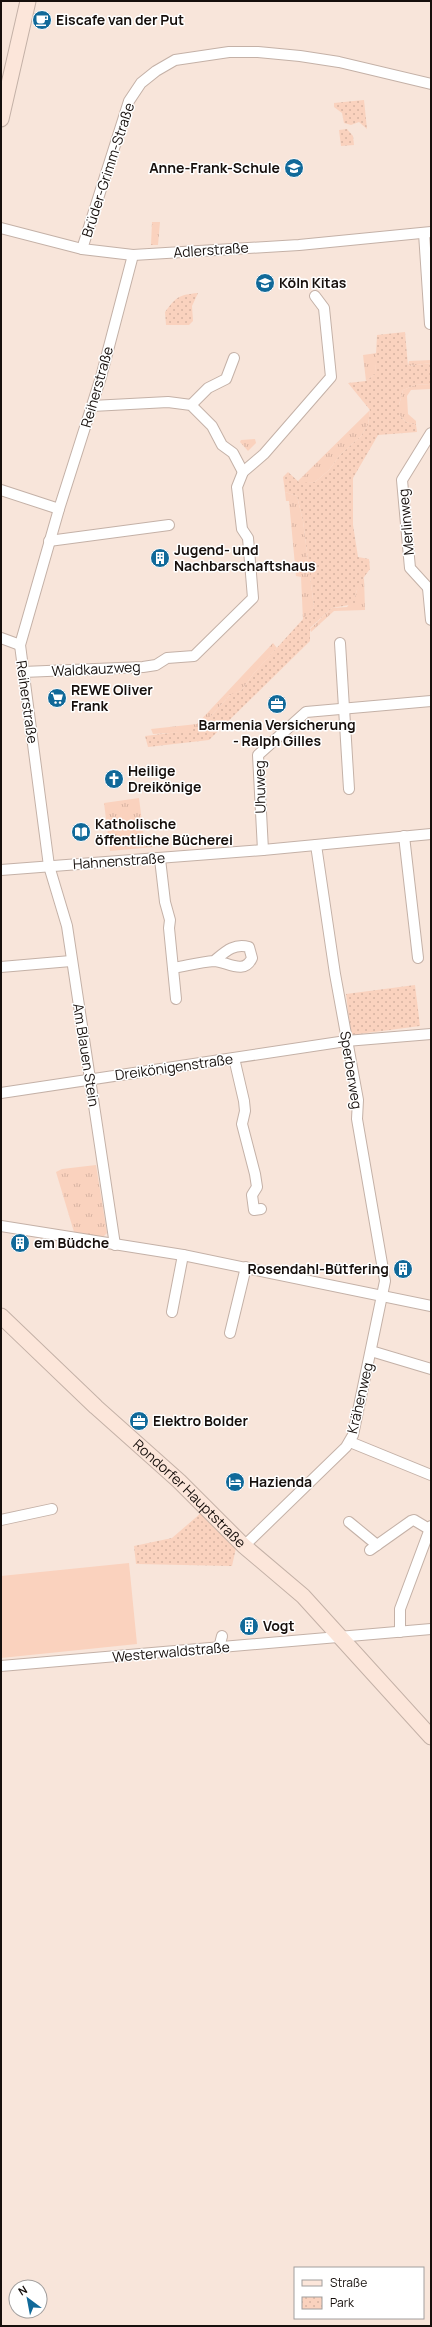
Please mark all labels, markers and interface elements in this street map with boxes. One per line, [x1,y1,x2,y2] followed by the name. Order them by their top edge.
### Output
[31,9,53,31] cafe icon: Eiscafe van der Put
[56,10,184,29] place label: Eiscafe van der Put
[77,100,138,240] street label: Brüder-Grimm-Straße
[283,157,305,179] school or university icon: Anne-Frank-Schule
[149,158,280,177] place label: Anne-Frank-Schule
[173,237,249,262] street label: Adlerstraße
[254,272,276,294] school or university icon: Köln Kitas
[279,273,347,292] place label: Köln Kitas
[76,344,117,430] street label: Reiherstraße
[393,488,418,556] street label: Merlinweg
[174,540,316,575] place label: Jugend- und Nachbarschaftshaus
[149,547,171,569] building icon: Jugend- und Nachbarschaftshaus
[51,657,141,680] street label: Waldkauzweg
[12,659,43,745] street label: Reiherstraße
[71,680,153,715] place label: REWE Oliver Frank
[46,687,68,709] supermarket icon: REWE Oliver Frank
[266,693,288,715] office icon: Barmenia Versicherung - Ralph Gilles
[198,715,356,750] place label: Barmenia Versicherung - Ralph Gilles
[250,760,269,814] street label: Uhuweg
[128,761,201,796] place label: Heilige Dreikönige
[103,768,125,790] church icon: Heilige Dreikönige
[95,814,233,849] place label: Katholische öffentliche Bücherei
[70,821,92,843] library icon: Katholische öffentliche Bücherei
[72,848,166,873] street label: Hahnenstraße
[69,1002,104,1108] street label: Am Blauen Stein
[336,1030,367,1110] street label: Sperberweg
[114,1049,234,1084] street label: Dreikönigenstraße
[9,1232,31,1254] building icon: em Büdche
[34,1233,109,1252] place label: em Büdche
[392,1258,414,1280] building icon: Rosendahl-Bütfering
[248,1259,389,1278] place label: Rosendahl-Bütfering
[342,1360,377,1435] street label: Krähenweg
[128,1410,150,1432] office icon: Elektro Bolder
[153,1411,249,1430] place label: Elektro Bolder
[129,1435,250,1552] street label: Rondorfer Hauptstraße
[224,1471,246,1493] hotel icon: Hazienda
[249,1472,312,1491] place label: Hazienda
[238,1615,260,1637] building icon: Vogt
[263,1616,294,1635] place label: Vogt
[111,1637,231,1666] street label: Westerwaldstraße
[294,2267,424,2319] legend
[330,2274,367,2291] text: Straße
[8,2279,48,2319] north arrow
[15,2282,30,2299] text: N
[330,2294,355,2311] text: Park

